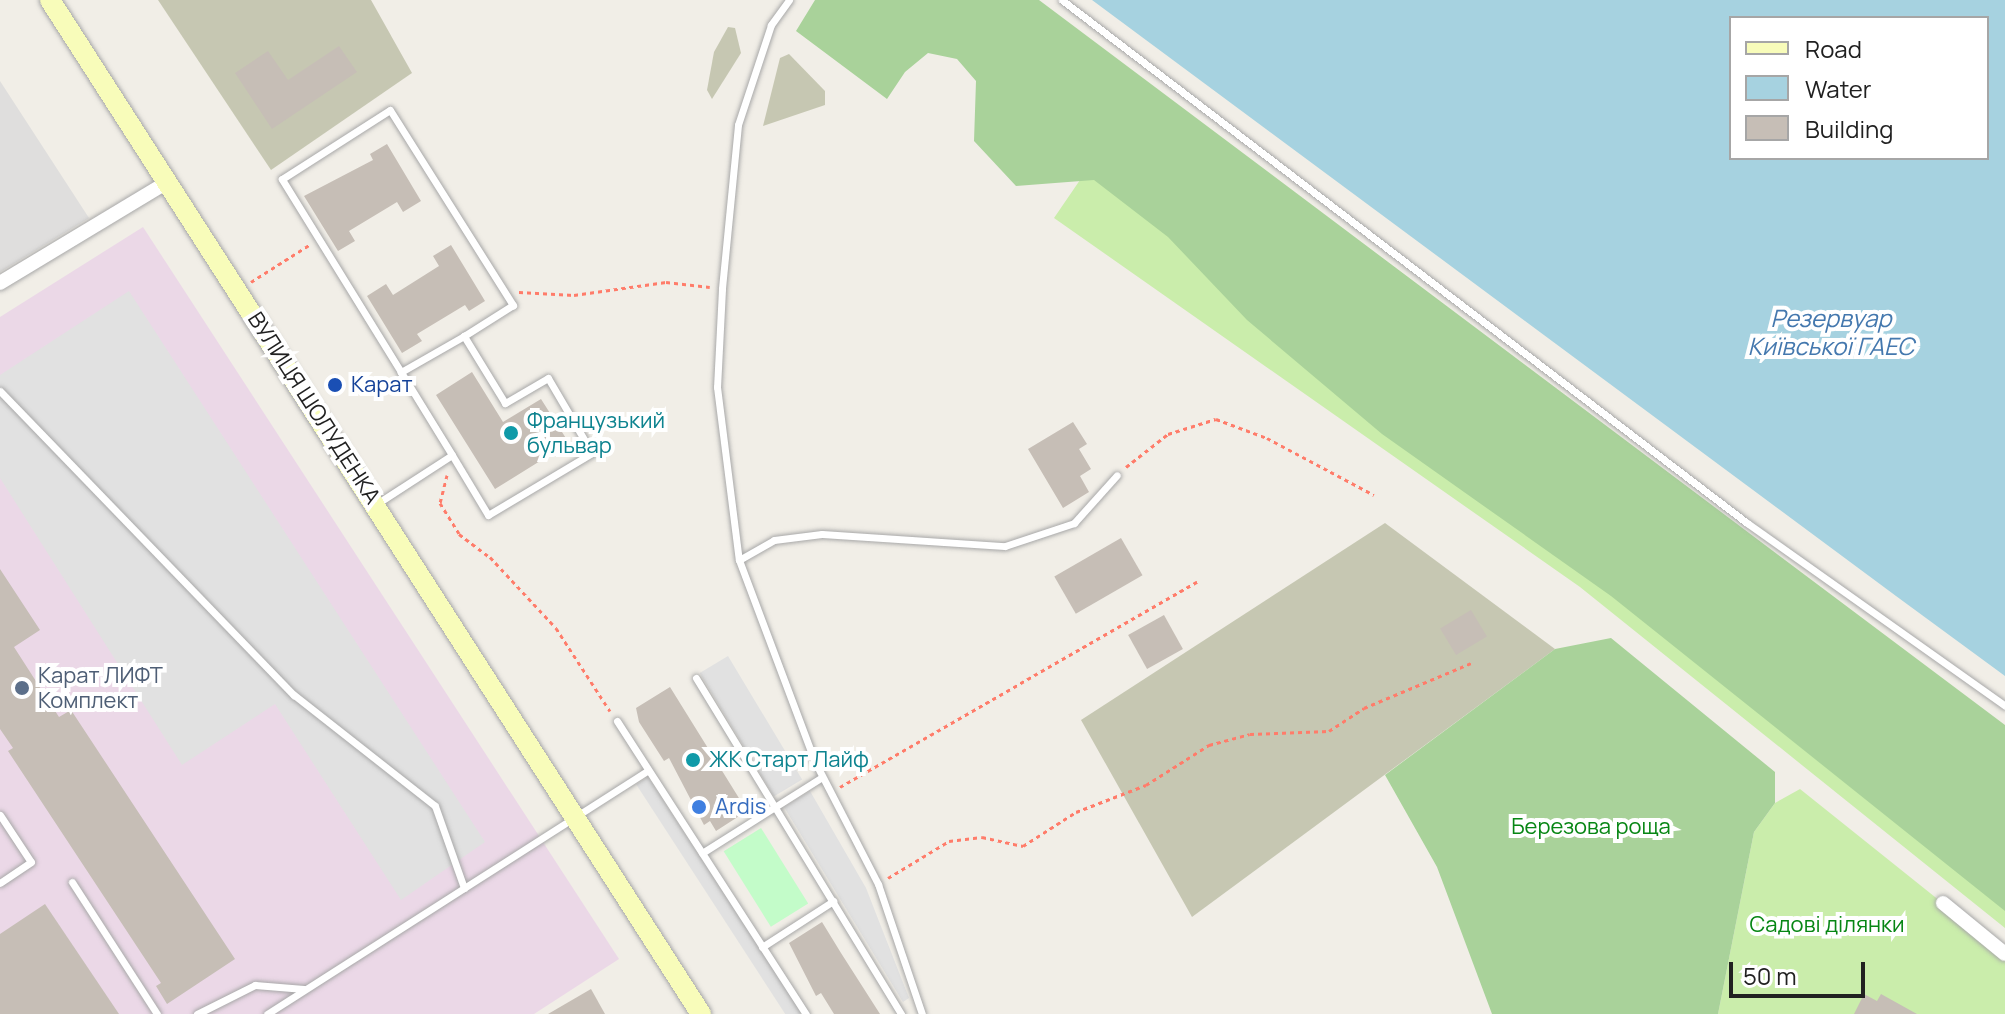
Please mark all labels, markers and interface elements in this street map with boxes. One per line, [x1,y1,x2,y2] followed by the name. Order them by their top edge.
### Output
[1729,16,1989,160] legend
[1805,32,1862,65] text: Road
[1805,72,1872,105] text: Water
[1805,112,1893,145] text: Building
[1748,304,1914,360] water label: Резервуар Київської ГАЕС
[242,307,386,509] street label: ВУЛИЦЯ ШОЛУДЕНКА
[351,372,413,398] place label: Карат
[326,376,344,394] marker: Карат
[527,407,665,458] place label: Французький бульвар
[502,424,520,442] marker: Французький бульвар
[38,662,163,714] place label: Карат ЛИФТ Комплект
[13,679,31,697] marker: Карат ЛИФТ Комплект
[709,747,869,773] place label: ЖК Старт Лайф
[684,751,702,769] marker: ЖК Старт Лайф
[715,794,766,820] place label: Ardis
[690,798,708,816] marker: Ardis
[1511,814,1671,840] park label: Березова роща
[1749,912,1905,938] park label: Садові ділянки
[1733,946,1869,996] scale bar
[1743,959,1797,992] text: 50 m

